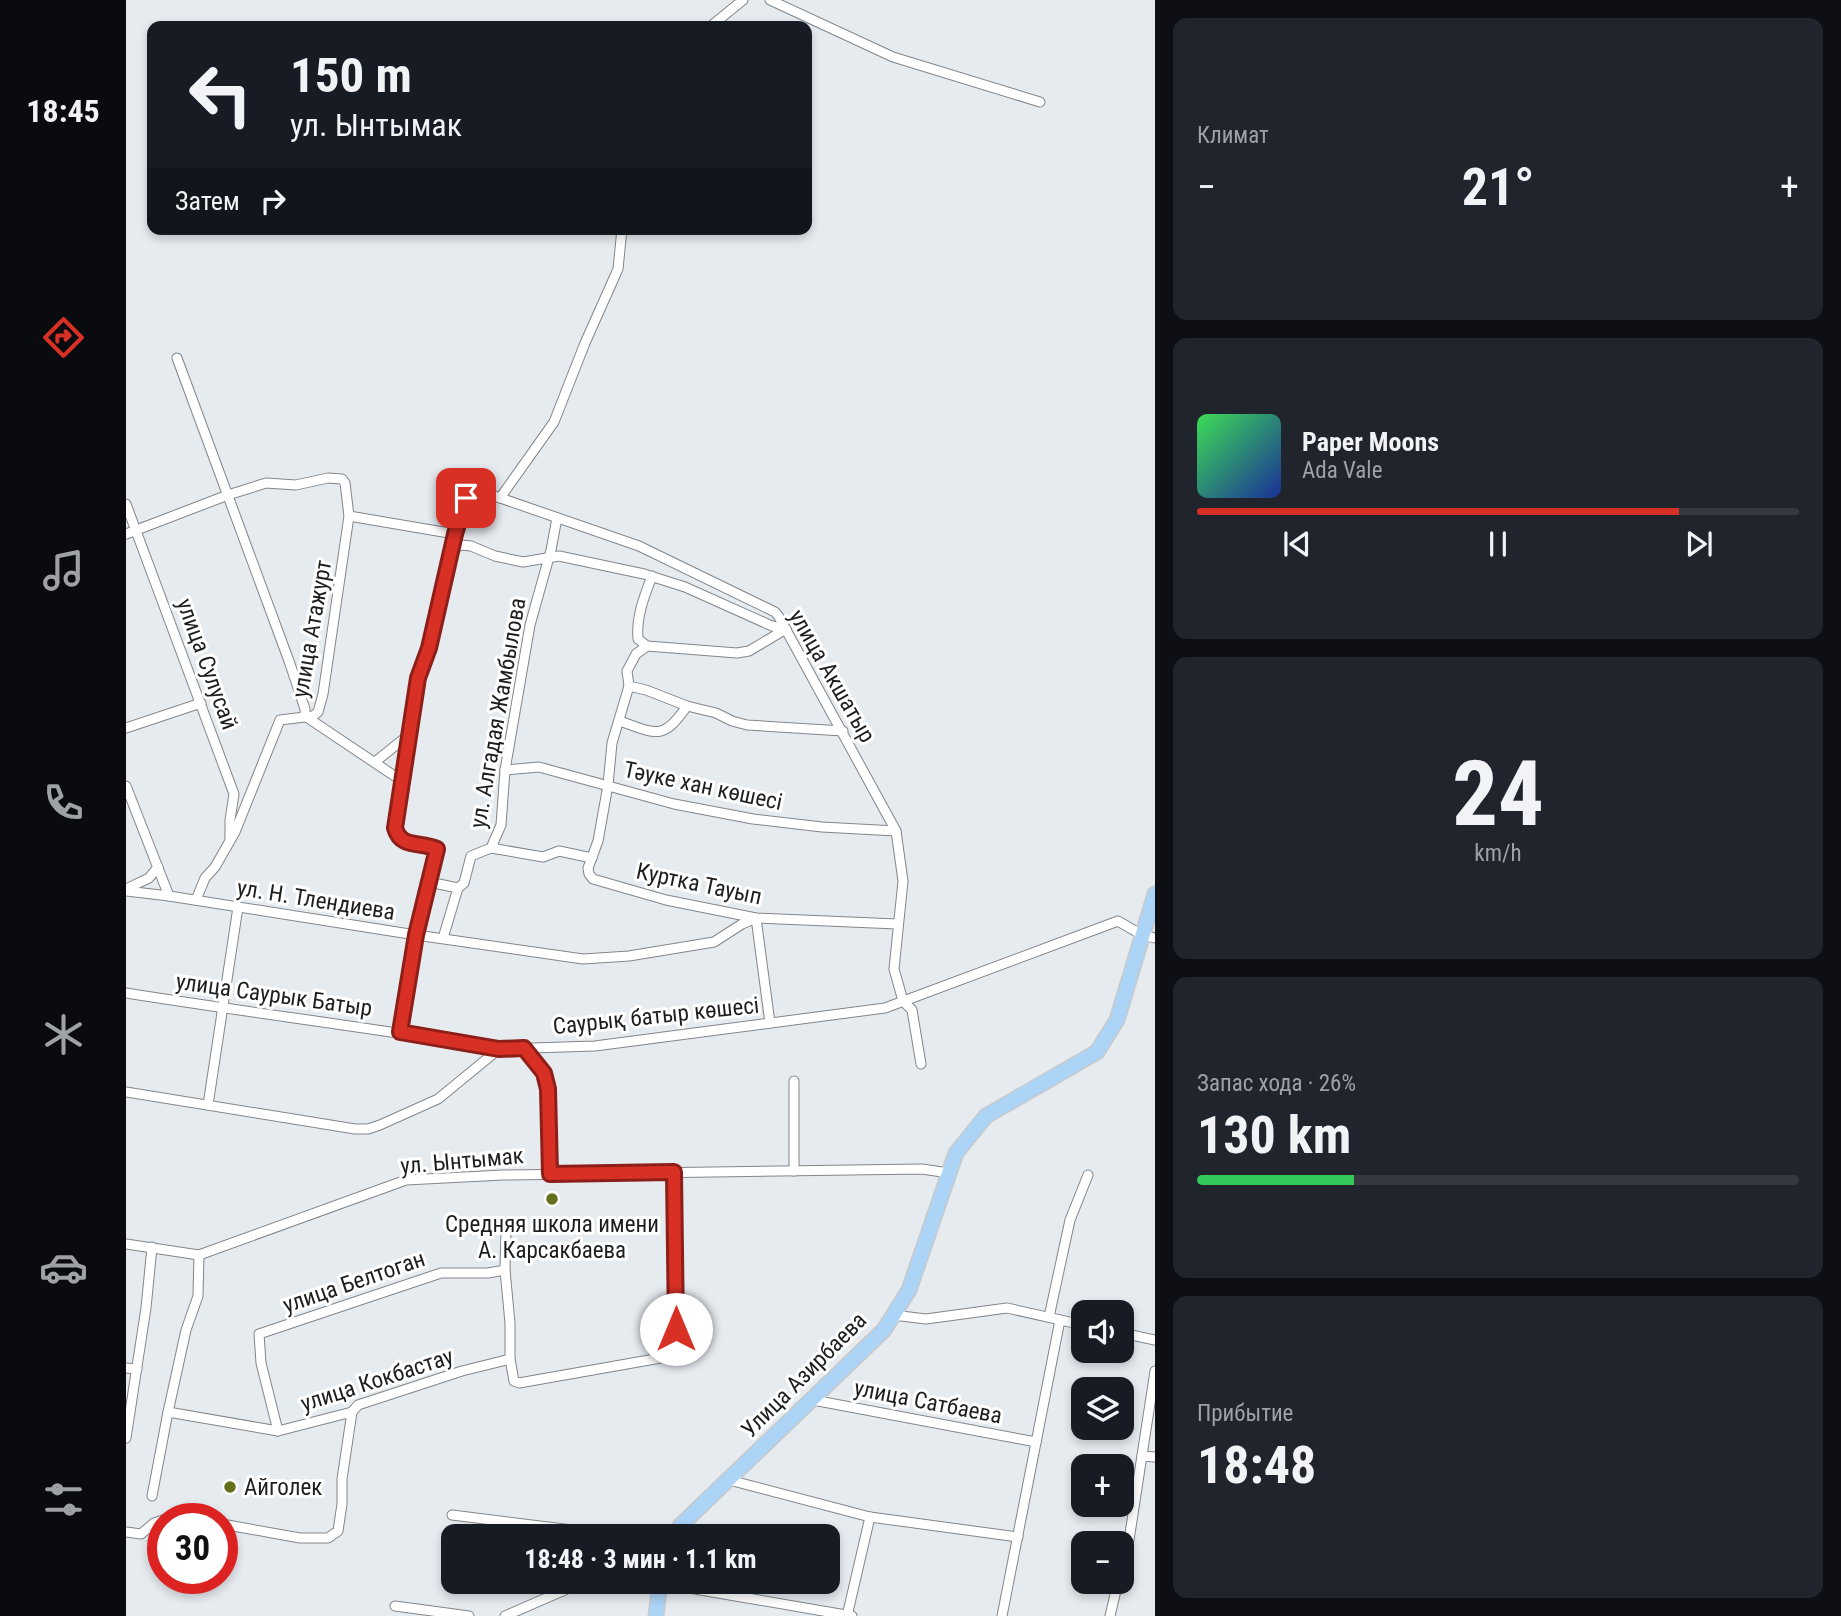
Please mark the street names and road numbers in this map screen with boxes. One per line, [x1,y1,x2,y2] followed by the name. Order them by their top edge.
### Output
[287,558,337,700] street label: улица Атажурт
[171,595,243,733] street label: улица Сулусай
[464,596,532,830] street label: ул. Алгадая Жамбылова
[783,605,881,747] street label: улица Акшатыр
[621,756,785,816] street label: Тәуке хан көшесі
[634,858,764,910] street label: Куртка Тауып
[235,874,397,926] street label: ул. Н. Тлендиева
[174,968,374,1022] street label: улица Саурык Батыр
[552,992,760,1040] street label: Саурық батыр көшесі
[399,1142,525,1180] street label: ул. Ынтымак
[280,1245,428,1319] street label: улица Белтоган
[736,1307,872,1443] street label: Улица Азирбаева
[297,1342,457,1417] street label: улица Кокбастау
[852,1374,1004,1430] street label: улица Сатбаева

